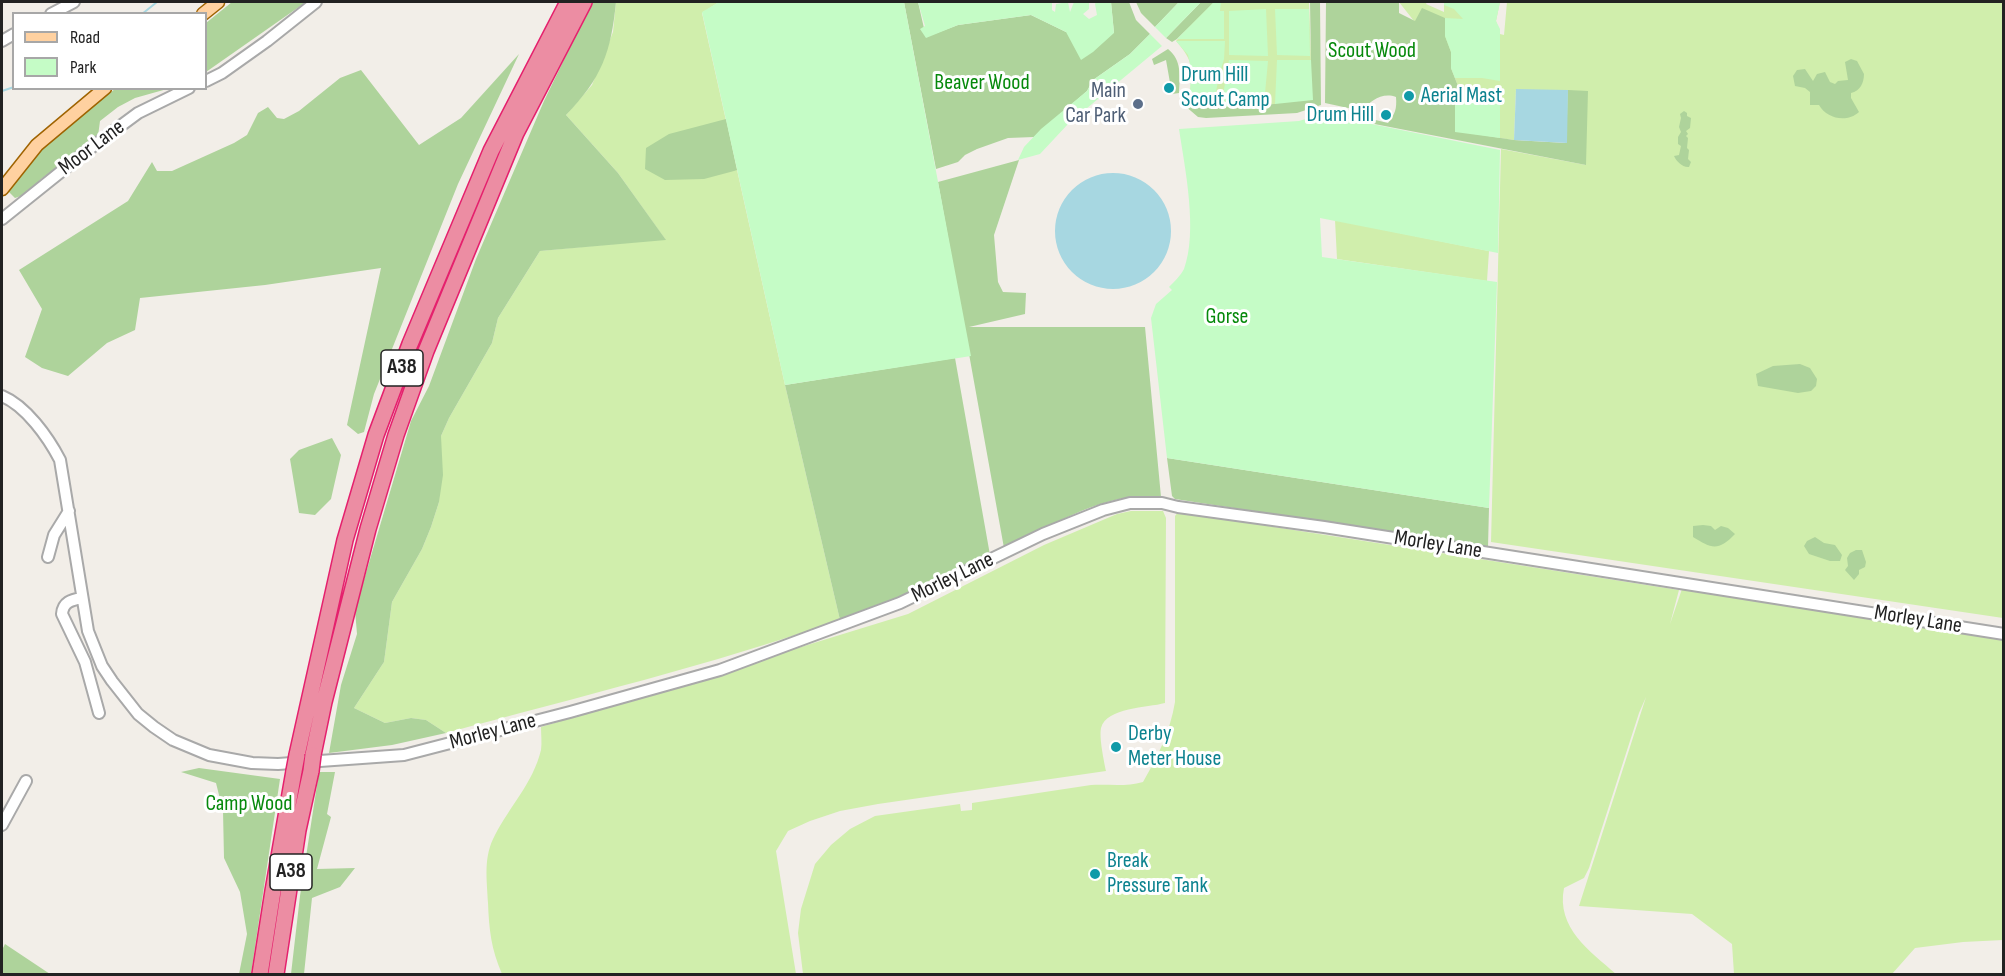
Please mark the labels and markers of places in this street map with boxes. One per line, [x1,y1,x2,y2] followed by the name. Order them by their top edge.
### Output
[1181,62,1270,113] place label: Drum Hill Scout Camp
[1065,78,1126,130] place label: Main Car Park
[1162,81,1176,95] marker: Drum Hill Scout Camp
[1421,83,1502,109] place label: Aerial Mast
[1402,89,1416,103] marker: Aerial Mast
[1131,97,1145,111] marker: Main Car Park
[1307,102,1374,128] place label: Drum Hill
[1379,108,1393,122] marker: Drum Hill
[1128,721,1221,772] place label: Derby Meter House
[1109,740,1123,754] marker: Derby Meter House
[1107,848,1208,900] place label: Break Pressure Tank
[1088,867,1102,881] marker: Break Pressure Tank

